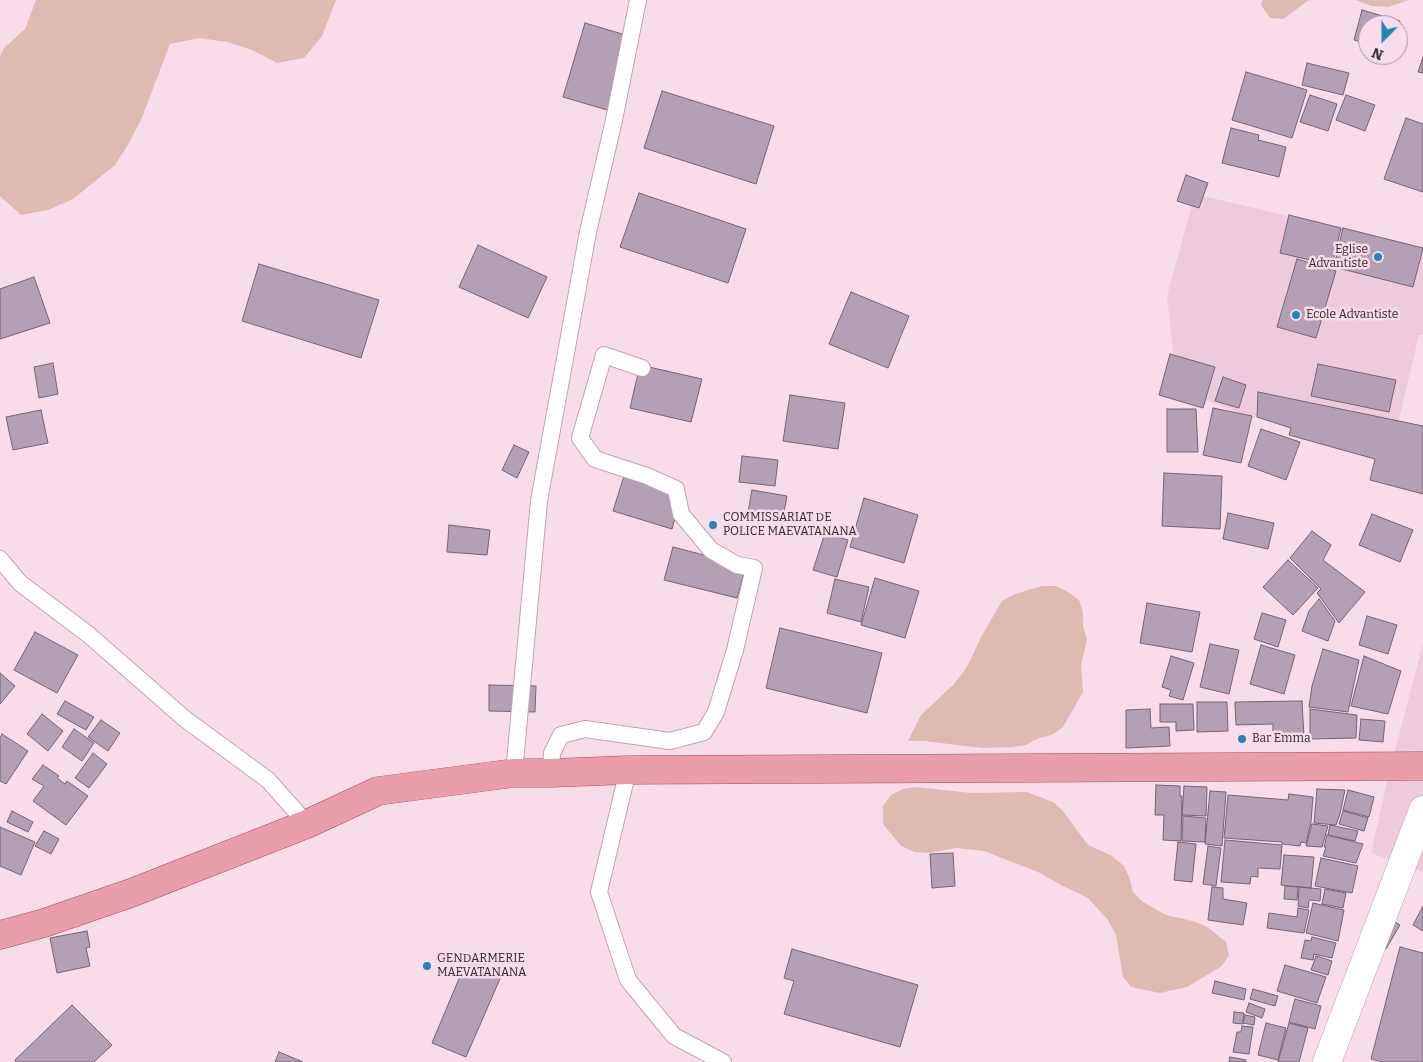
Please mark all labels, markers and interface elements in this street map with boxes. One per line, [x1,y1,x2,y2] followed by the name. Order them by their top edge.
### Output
[1358,15,1408,65] north arrow
[1369,44,1386,63] text: N
[1308,243,1368,271] place label: Eglise Advantiste
[1372,251,1384,263] marker: Eglise Advantiste
[1306,308,1398,322] place label: Ecole Advantiste
[1290,309,1302,321] marker: Ecole Advantiste
[723,511,857,539] place label: COMMISSARIAT DE POLICE MAEVATANANA
[707,519,719,531] marker: COMMISSARIAT DE POLICE MAEVATANANA
[1252,732,1311,746] place label: Bar Emma
[1236,733,1248,745] marker: Bar Emma
[437,952,526,980] place label: GENDARMERIE MAEVATANANA
[421,960,433,972] marker: GENDARMERIE MAEVATANANA

